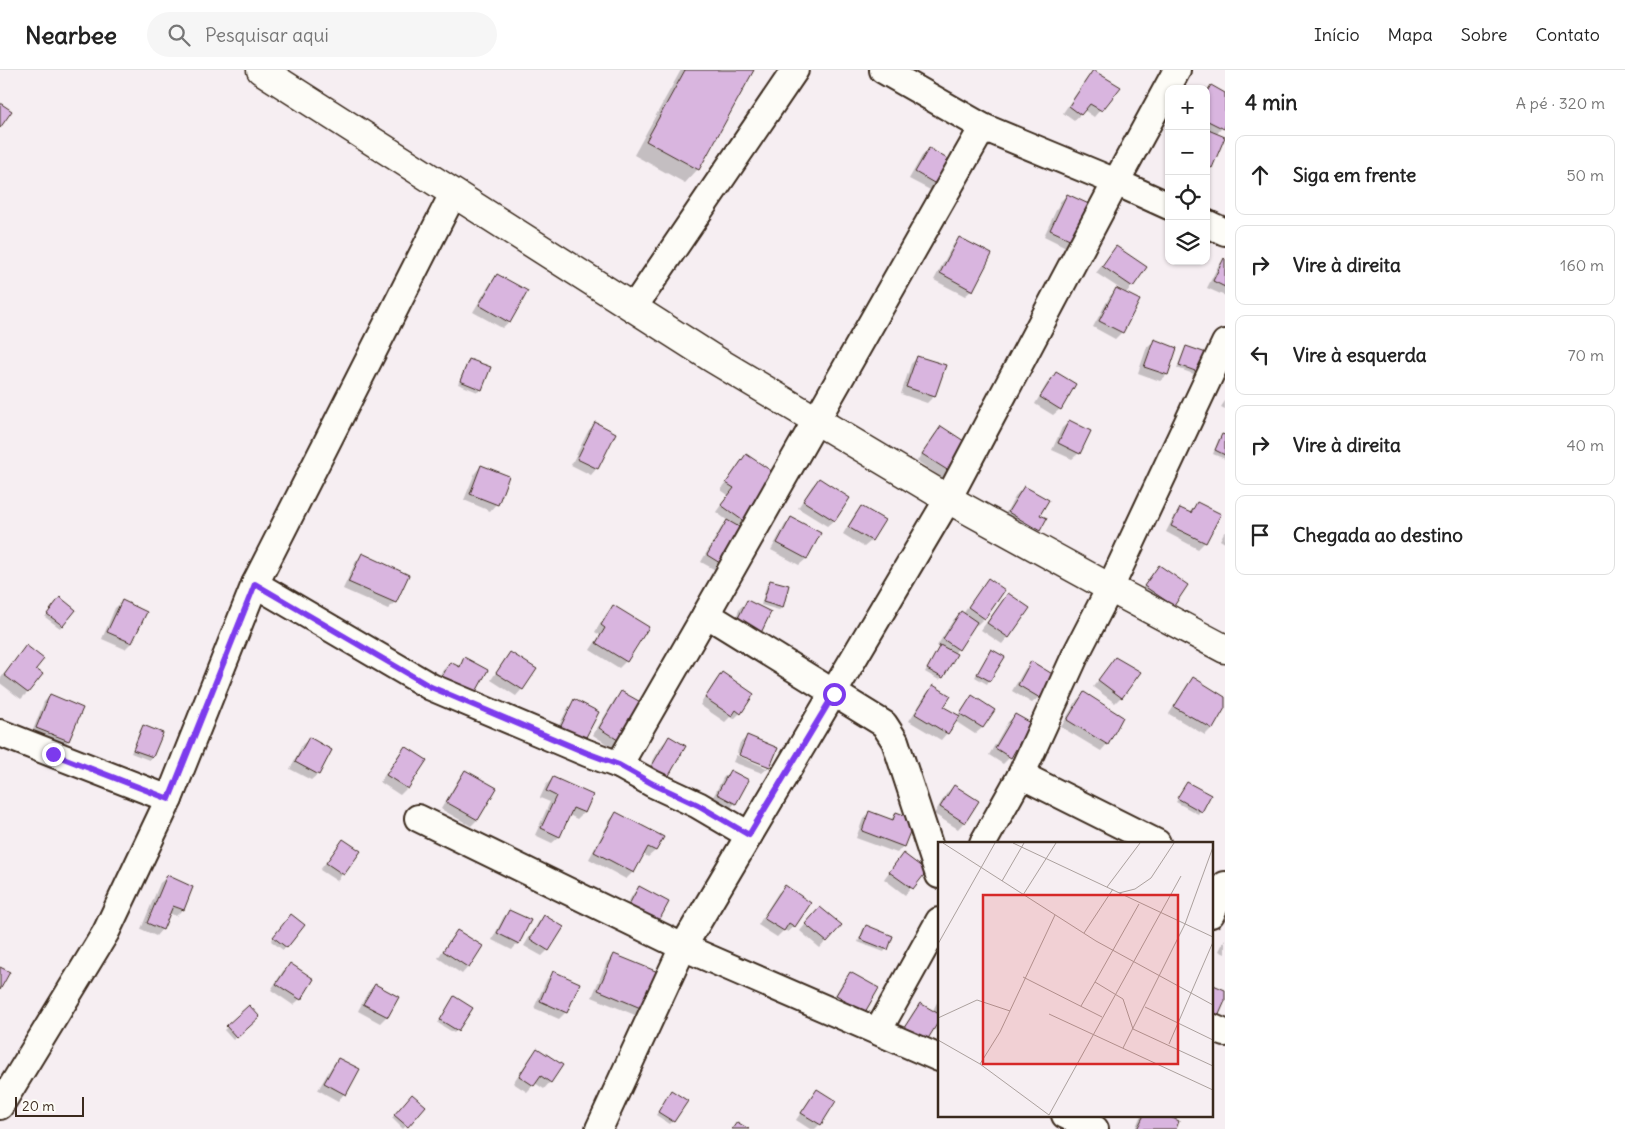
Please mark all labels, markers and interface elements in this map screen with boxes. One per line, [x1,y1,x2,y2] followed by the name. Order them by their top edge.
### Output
[147,12,497,57] search box
[25,20,117,50] text: Nearbee
[165,21,193,49] icon: search
[205,23,329,47] text: Pesquisar aqui
[1314,23,1360,46] text: Início
[1388,23,1433,46] text: Mapa
[1461,23,1507,46] text: Sobre
[1535,23,1600,46] text: Contato
[1165,85,1210,265] map controls
[1165,85,1210,130] button: +
[1245,89,1297,116] text: 4 min
[1516,93,1605,113] text: A pé · 320 m
[1165,130,1210,175] button: −
[1246,161,1274,189] icon: ahead
[1293,163,1416,187] text: Siga em frente
[1566,165,1604,185] text: 50 m
[1165,175,1210,220] button: locate
[1165,220,1210,265] button: layers
[1246,251,1274,279] icon: right
[1293,253,1401,277] text: Vire à direita
[1560,255,1604,275] text: 160 m
[1246,341,1274,369] icon: left
[1293,343,1427,367] text: Vire à esquerda
[1568,345,1604,365] text: 70 m
[1246,431,1274,459] icon: right
[1293,433,1401,457] text: Vire à direita
[1566,435,1604,455] text: 40 m
[1246,521,1274,549] icon: arrive
[1293,523,1463,547] text: Chegada ao destino
[823,683,846,706] route start
[42,743,65,766] route end
[938,842,1212,1116] inset map
[15,1094,84,1117] scale bar
[22,1097,55,1115] text: 20 m

